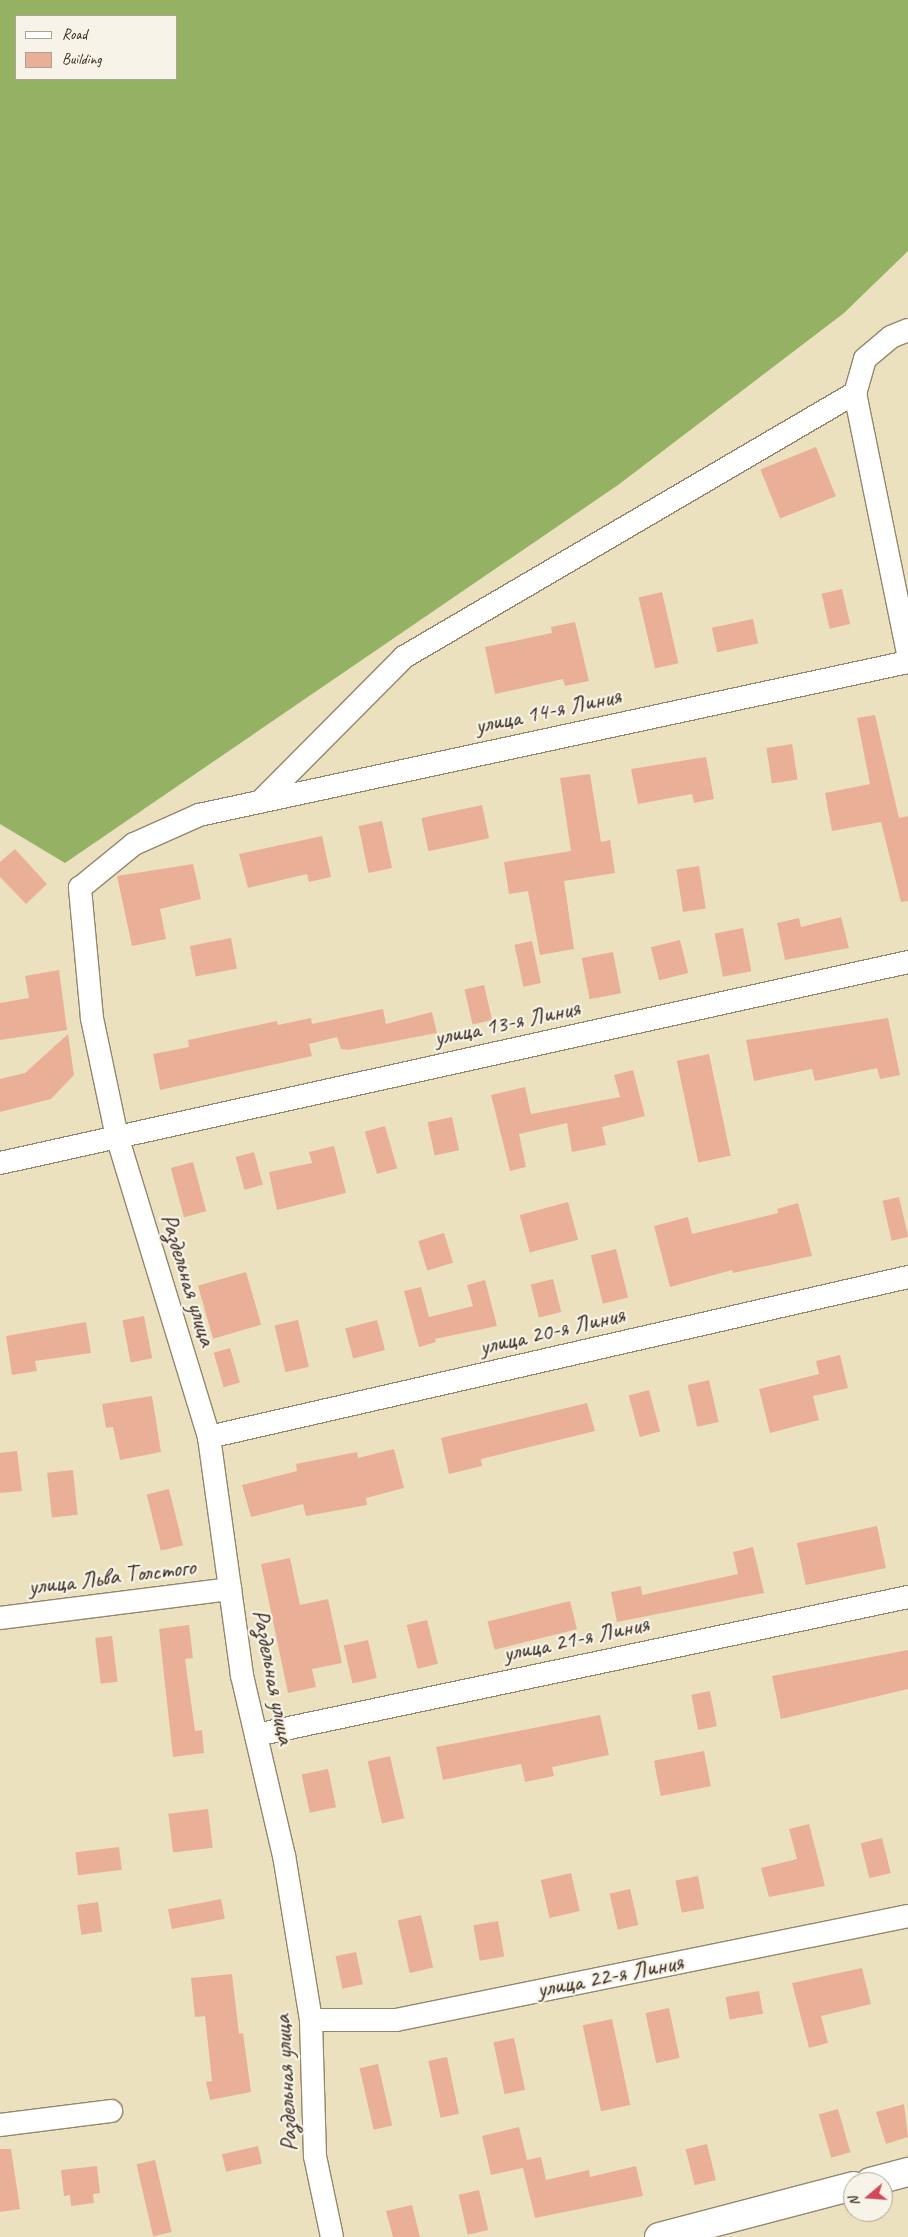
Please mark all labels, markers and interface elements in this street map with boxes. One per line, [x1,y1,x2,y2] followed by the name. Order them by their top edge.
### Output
[15,15,178,80] legend
[62,25,87,44] text: Road
[62,50,101,69] text: Building
[473,682,623,740] street label: улица 14-я Линия
[432,994,582,1052] street label: улица 13-я Линия
[154,1210,222,1350] street label: Раздельная улица
[477,1300,627,1362] street label: улица 20-я Линия
[27,1552,197,1602] street label: улица Льва Толстого
[246,1606,300,1748] street label: Раздельная улица
[501,1610,651,1668] street label: улица 21-я Линия
[535,1948,685,2004] street label: улица 22-я Линия
[268,2013,304,2153] street label: Раздельная улица
[843,2172,893,2222] north arrow
[845,2195,864,2208] text: N

